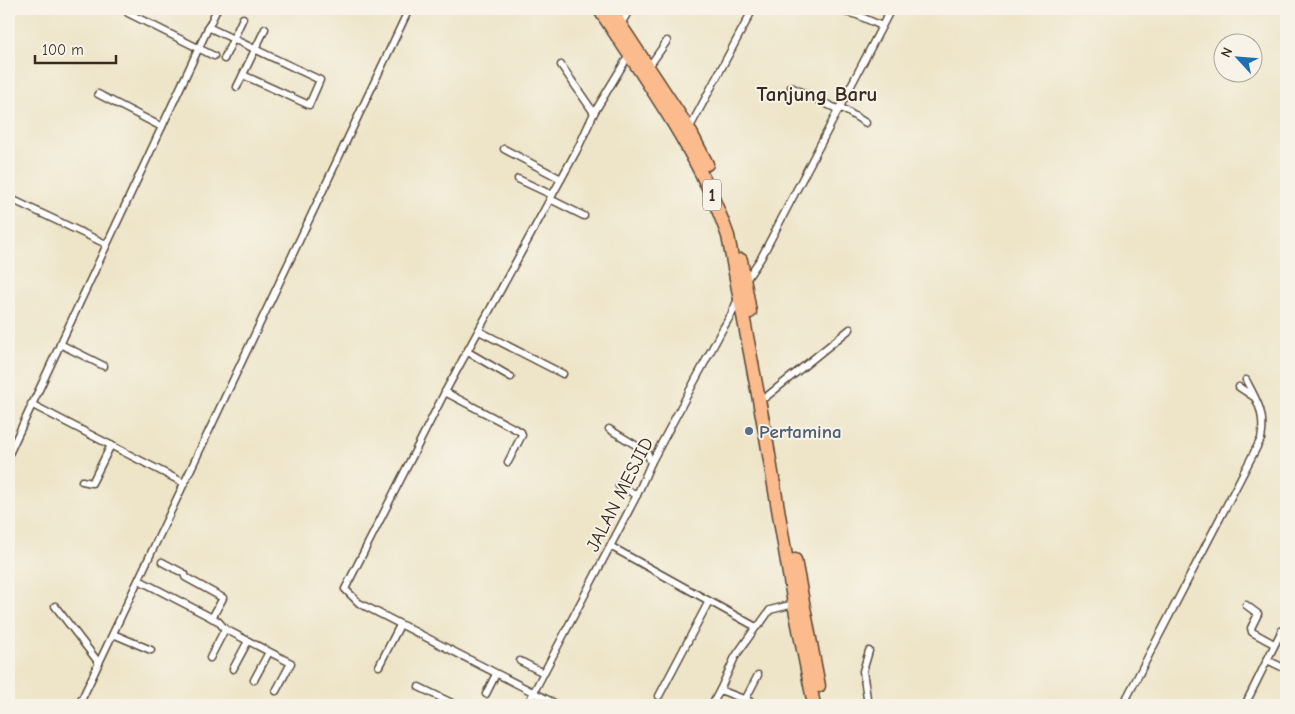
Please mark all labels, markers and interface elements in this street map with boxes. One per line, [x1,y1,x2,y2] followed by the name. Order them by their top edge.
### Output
[35,32,116,64] scale bar
[1212,32,1262,82] north arrow
[42,41,84,59] text: 100 m
[1217,45,1236,60] text: N
[757,82,877,106] district label: Tanjung Baru
[703,180,721,210] road number: 1
[759,421,842,443] place label: Pertamina
[743,425,755,437] marker: Pertamina
[582,434,658,555] street label: JALAN MESJID

